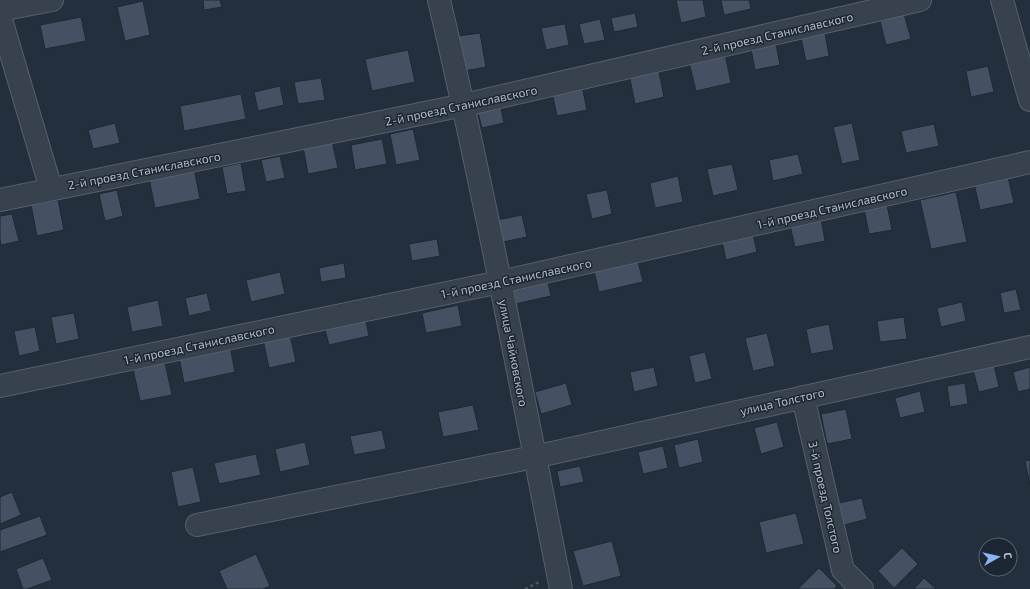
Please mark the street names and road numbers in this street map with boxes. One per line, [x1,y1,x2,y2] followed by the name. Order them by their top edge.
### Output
[700,9,854,57] street label: 2-й проезд Станиславского
[384,82,539,128] street label: 2-й проезд Станиславского
[66,148,222,192] street label: 2-й проезд Станиславского
[756,183,908,231] street label: 1-й проезд Станиславского
[440,255,593,301] street label: 1-й проезд Станиславского
[496,298,531,408] street label: улица Чайковского
[123,321,276,367] street label: 1-й проезд Станиславского
[738,384,826,418] street label: улица Толстого
[806,440,846,555] street label: 3-й проезд Толстого

